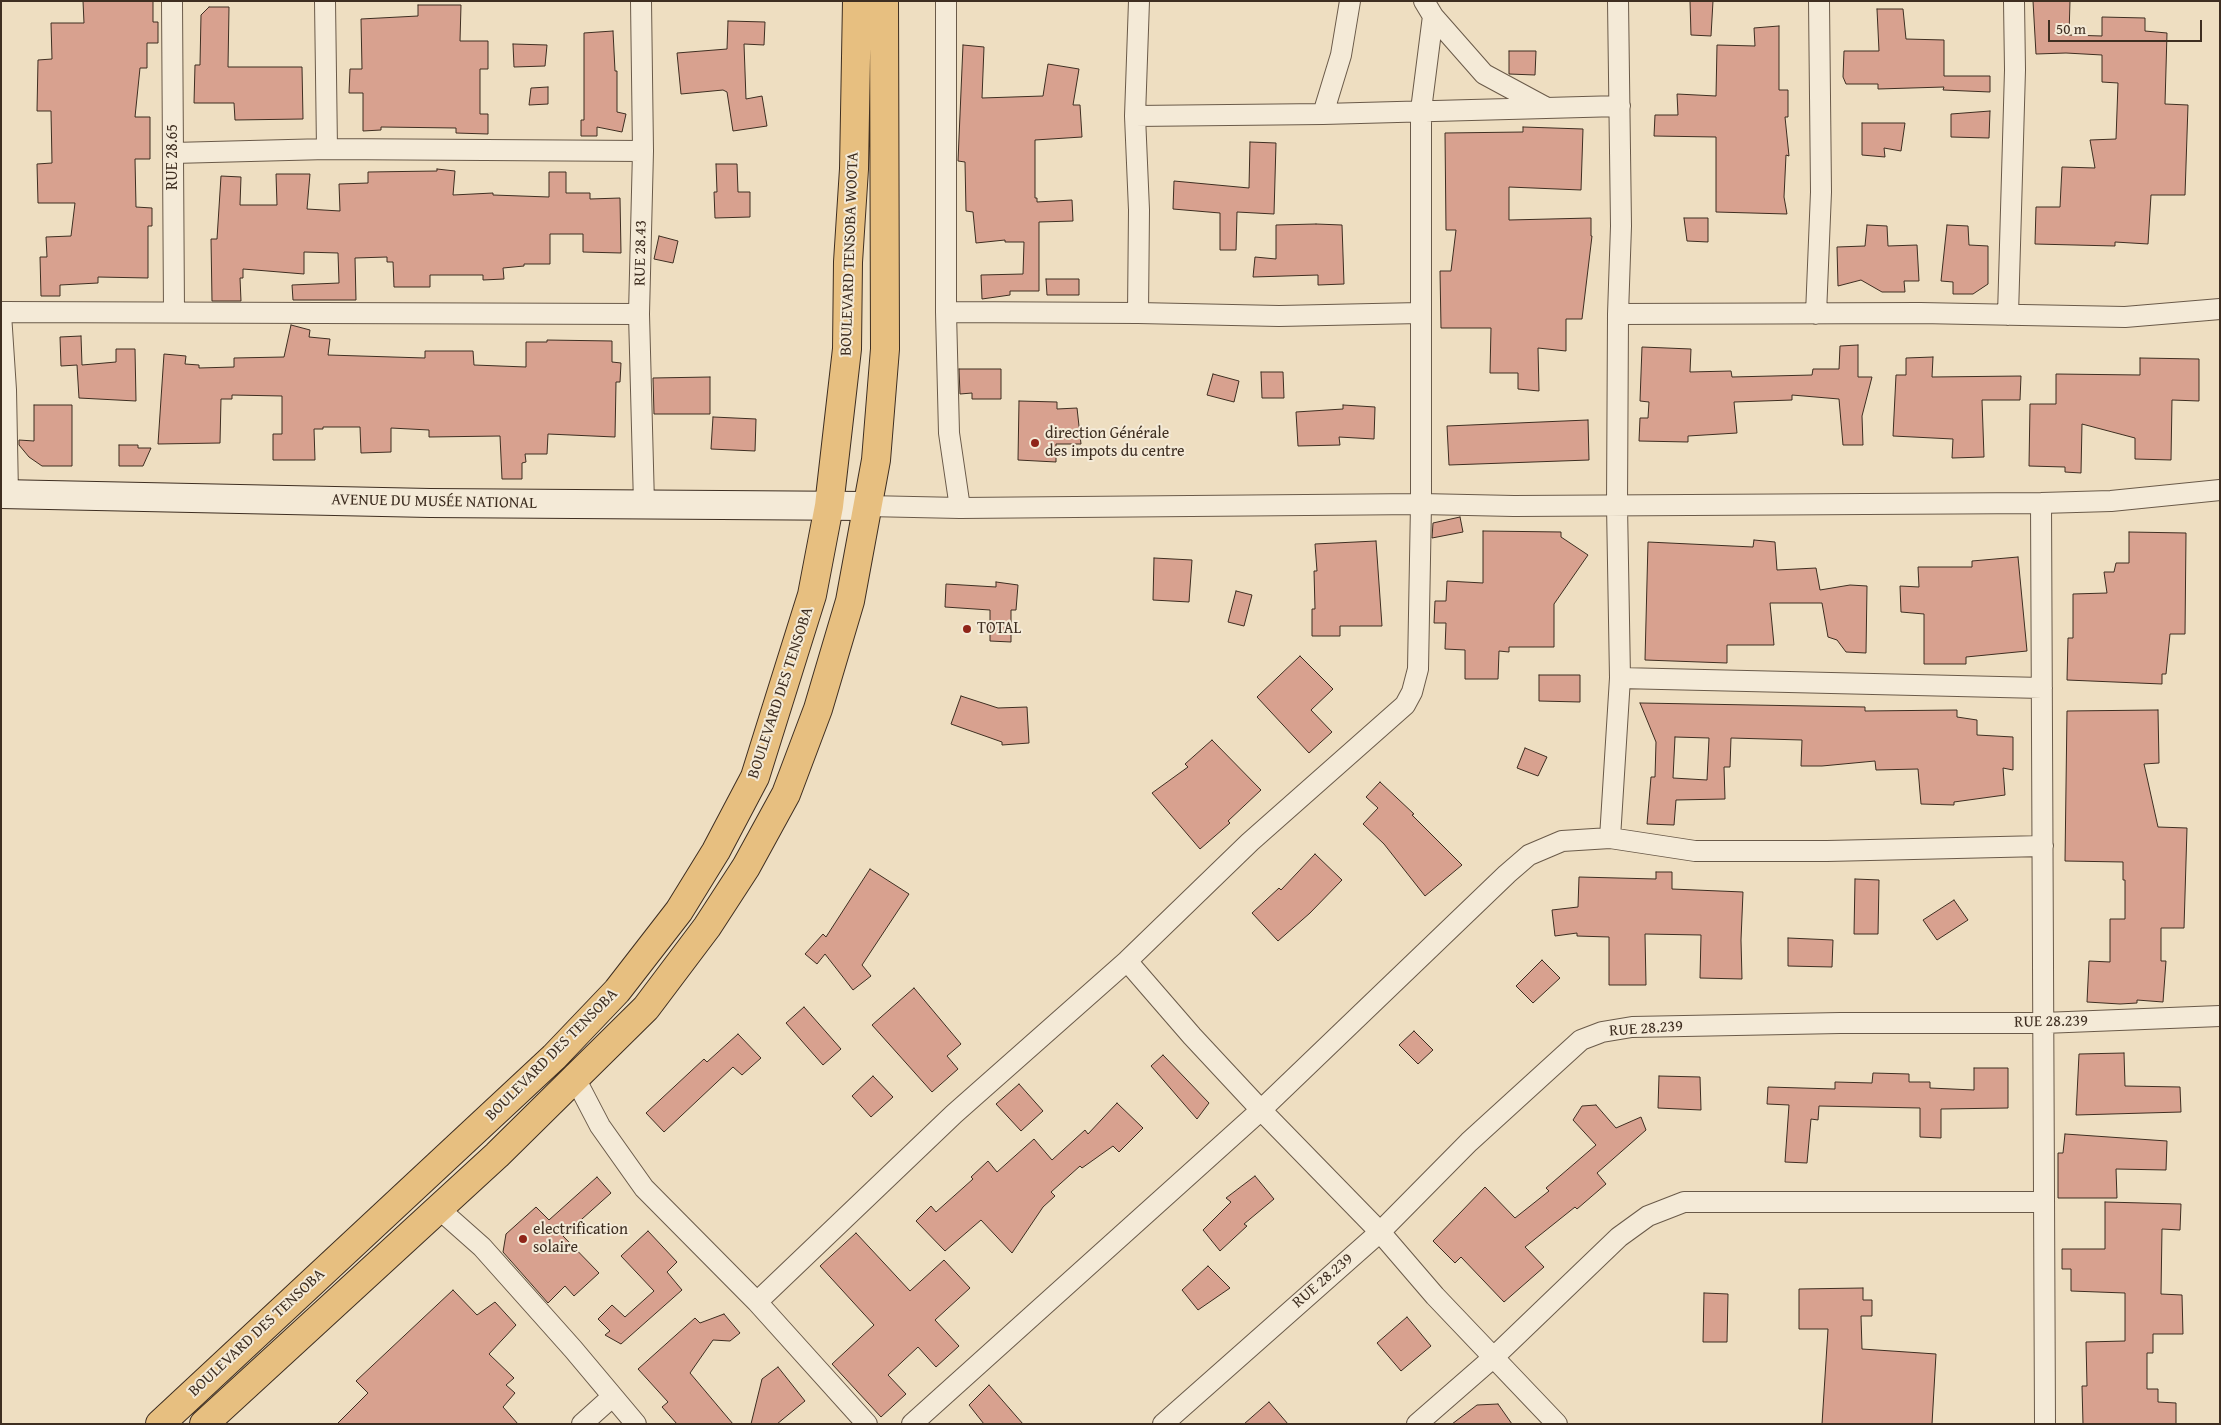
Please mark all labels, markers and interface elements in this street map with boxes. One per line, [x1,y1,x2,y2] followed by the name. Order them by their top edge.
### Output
[2051,10,2205,42] scale bar
[2056,18,2086,39] text: 50 m
[163,124,183,190] street label: RUE 28.65
[837,152,863,356] street label: BOULEVARD TENSOBA WOOTA
[631,220,651,286] street label: RUE 28.43
[1045,424,1185,462] place label: direction Générale des impots du centre
[1029,437,1041,449] marker: direction Générale des impots du centre
[331,491,537,513] street label: AVENUE DU MUSÉE NATIONAL
[744,605,818,781] street label: BOULEVARD DES TENSOBA
[977,619,1021,639] place label: TOTAL
[961,623,973,635] marker: TOTAL
[482,985,622,1125] street label: BOULEVARD DES TENSOBA
[2014,1012,2088,1032] street label: RUE 28.239
[1609,1017,1683,1041] street label: RUE 28.239
[533,1220,628,1258] place label: electrification solaire
[517,1233,529,1245] marker: electrification solaire
[1289,1250,1357,1312] street label: RUE 28.239
[185,1265,329,1401] street label: BOULEVARD DES TENSOBA

